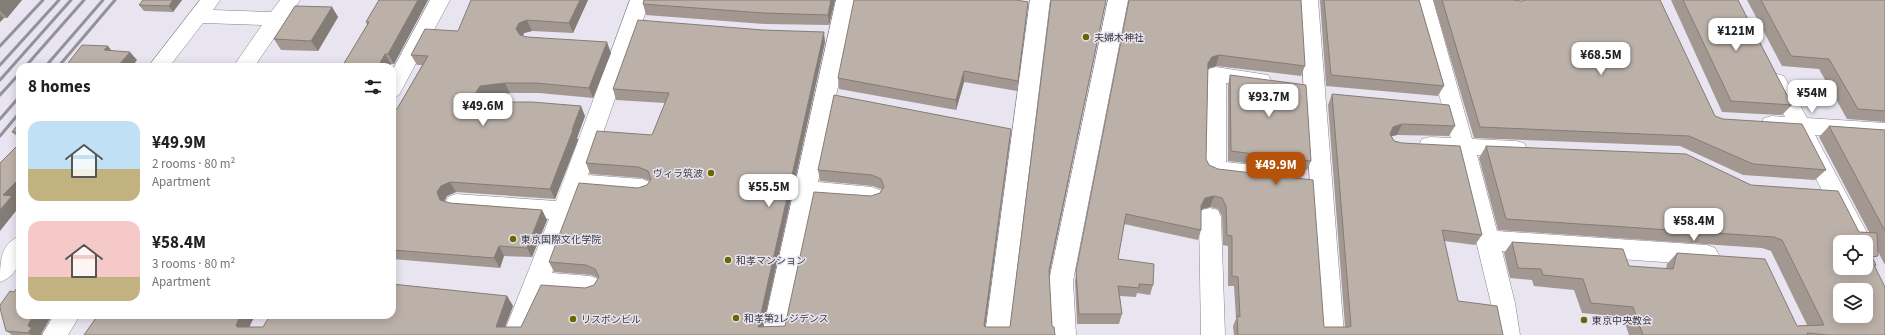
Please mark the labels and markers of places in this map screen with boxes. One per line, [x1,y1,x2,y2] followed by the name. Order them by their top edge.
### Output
[1708,18,1764,52] pin: ¥121M
[1094,31,1144,45] place label: 夫婦木神社
[1081,32,1091,42] marker: 夫婦木神社
[1568,42,1634,76] pin: ¥68.5M
[1788,80,1836,114] pin: ¥54M
[1236,84,1302,118] pin: ¥93.7M
[450,93,516,127] pin: ¥49.6M
[1243,152,1309,186] pin: ¥49.9M
[653,167,703,181] place label: ヴィラ筑波
[706,168,716,178] marker: ヴィラ筑波
[736,174,802,208] pin: ¥55.5M
[1661,208,1727,242] pin: ¥58.4M
[521,233,601,247] place label: 東京国際文化学院
[508,234,518,244] marker: 東京国際文化学院
[736,254,806,268] place label: 和孝マンション
[723,255,733,265] marker: 和孝マンション
[744,312,829,326] place label: 和孝第2レジデンス
[581,313,641,327] place label: リスボンビル
[731,313,741,323] marker: 和孝第2レジデンス
[568,314,578,324] marker: リスボンビル
[1592,314,1652,328] place label: 東京中央教会
[1579,315,1589,325] marker: 東京中央教会

